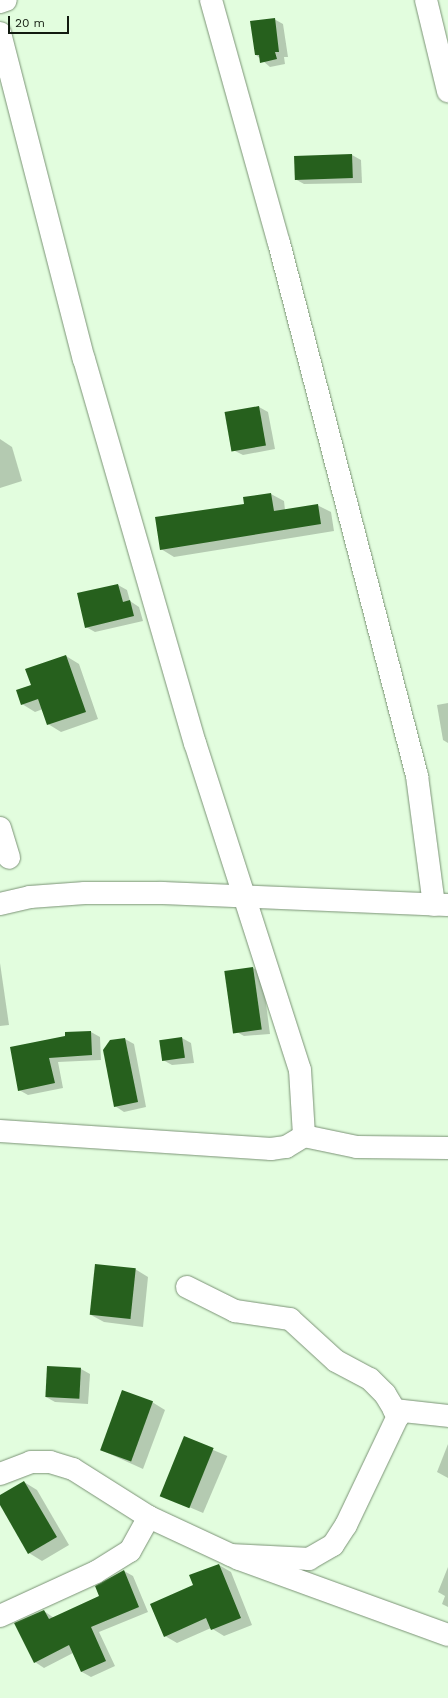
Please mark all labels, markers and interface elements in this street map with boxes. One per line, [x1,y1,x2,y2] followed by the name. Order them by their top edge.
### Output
[10,8,71,34] scale bar
[15,16,45,30] text: 20 m

